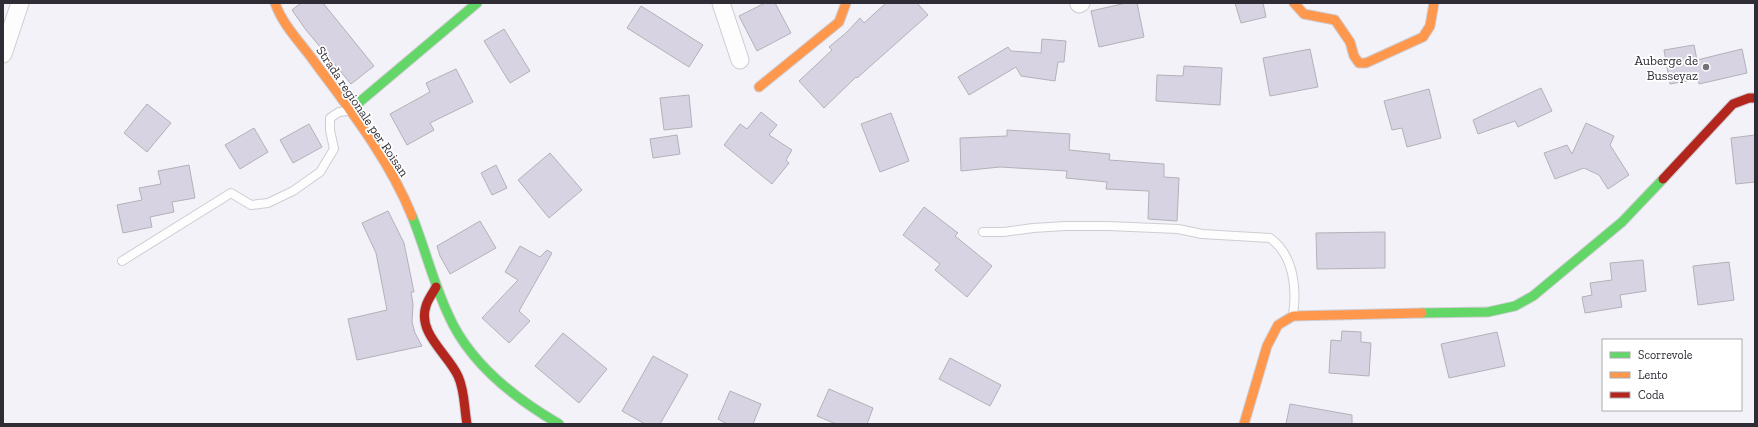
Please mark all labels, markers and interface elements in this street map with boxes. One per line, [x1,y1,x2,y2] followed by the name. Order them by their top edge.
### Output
[313,43,412,180] street label: Strada regionale per Roisan
[1635,53,1698,83] place label: Auberge de Busseyaz
[1701,62,1711,72] marker: Auberge de Busseyaz
[1602,339,1742,411] legend
[1638,348,1693,362] text: Scorrevole
[1638,368,1668,382] text: Lento
[1638,388,1664,402] text: Coda

